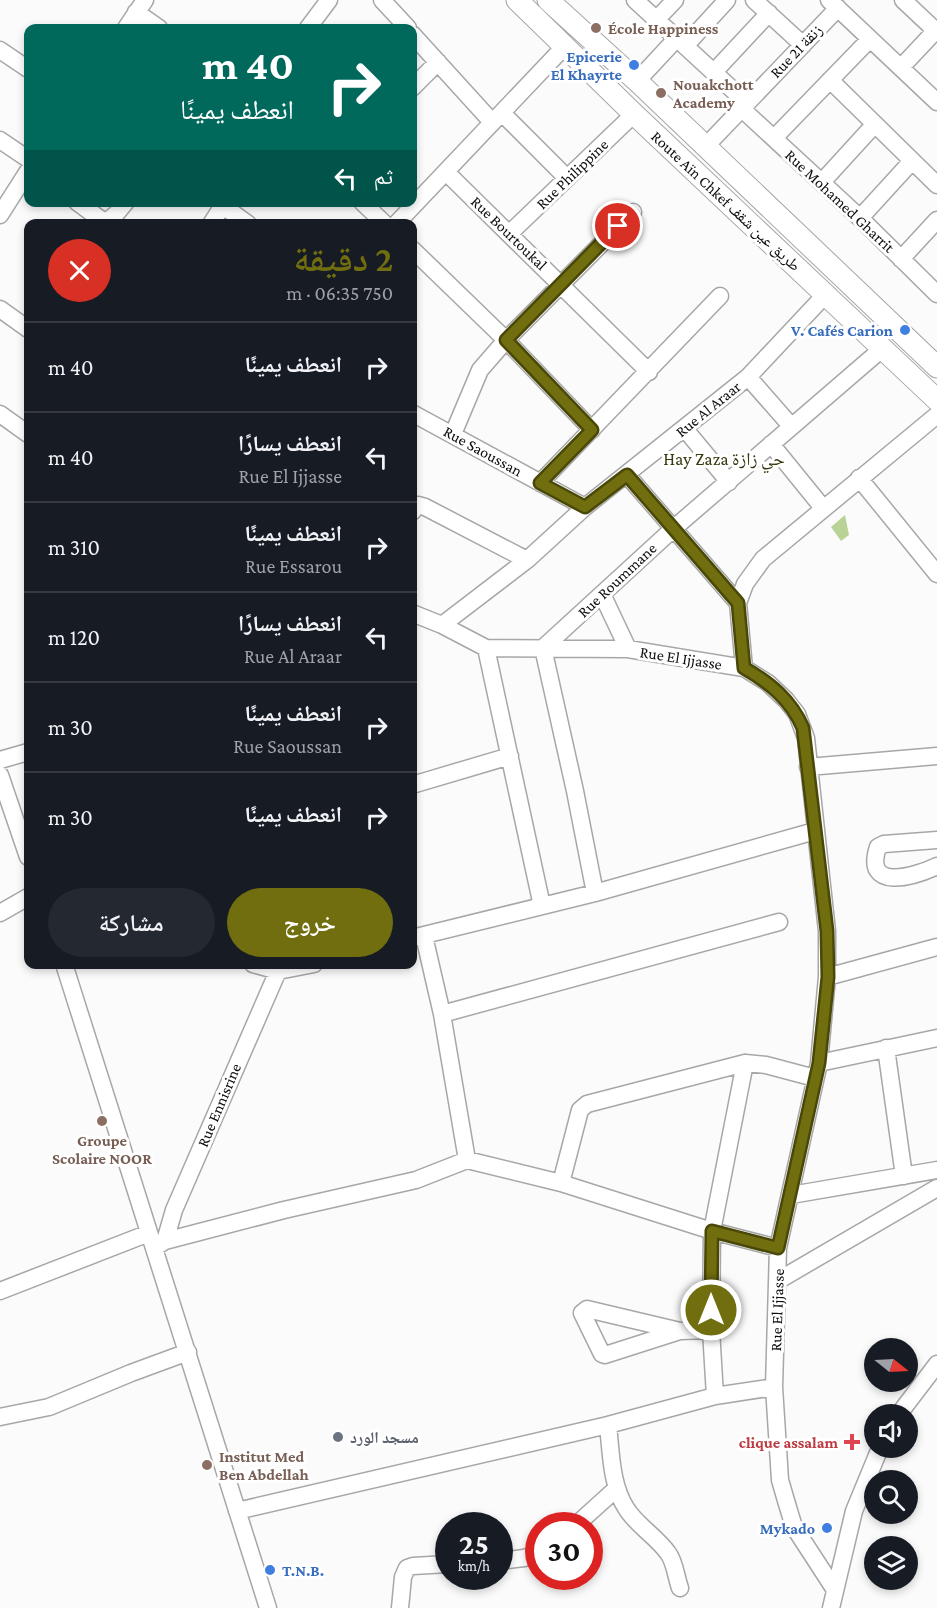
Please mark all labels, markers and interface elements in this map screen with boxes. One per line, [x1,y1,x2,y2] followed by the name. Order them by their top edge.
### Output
[608,20,719,37] place label: École Happiness
[589,21,603,35] marker: École Happiness
[767,21,826,82] street label: Rue 21 زنقة
[202,41,294,88] text: 40 m
[315,48,393,126] icon: right
[551,48,623,83] place label: Epicerie El Khayrte
[627,58,641,72] marker: Epicerie El Khayrte
[672,76,754,111] place label: Nouakchott Academy
[654,86,668,100] marker: Nouakchott Academy
[180,95,294,125] text: انعطف يمينًا
[647,128,804,276] street label: Route Aïn Chkef طريق عين شقف
[533,136,612,213] street label: Rue Philippine
[782,146,898,256] street label: Rue Mohamed Gharrit
[329,162,362,195] icon: left
[374,164,393,189] text: ثم
[468,193,550,273] street label: Rue Bourtoukal
[592,200,643,251] pin
[601,209,634,242] icon: arrive
[48,239,111,302] button: close
[293,239,393,279] text: 2 دقيقة
[286,282,393,304] text: 750 m · 06:35
[790,322,893,339] place label: V. Cafés Carion
[898,323,912,337] marker: V. Cafés Carion
[360,351,393,384] icon: right
[244,352,342,377] text: انعطف يمينًا
[48,355,94,380] text: 40 m
[672,378,744,440] street label: Rue Al Araar
[441,422,526,480] street label: Rue Saoussan
[238,431,342,456] text: انعطف يسارًا
[360,441,393,474] icon: left
[48,445,94,470] text: 40 m
[663,449,785,474] district label: Hay Zaza حي زازة
[238,465,342,487] text: Rue El Ijjasse
[244,521,342,546] text: انعطف يمينًا
[360,531,393,564] icon: right
[48,535,100,560] text: 310 m
[574,539,660,621] street label: Rue Roummane
[245,555,342,577] text: Rue Essarou
[238,611,342,636] text: انعطف يسارًا
[360,621,393,654] icon: left
[48,625,100,650] text: 120 m
[639,643,723,674] street label: Rue El Ijjasse
[244,645,342,667] text: Rue Al Araar
[244,701,342,726] text: انعطف يمينًا
[360,711,393,744] icon: right
[48,715,93,740] text: 30 m
[233,735,342,757] text: Rue Saoussan
[360,801,393,834] icon: right
[244,802,342,827] text: انعطف يمينًا
[48,805,93,830] text: 30 m
[48,888,215,957] button: مشاركة
[227,888,393,957] button: خروج
[194,1061,244,1149] street label: Rue Ennisrine
[95,1114,109,1128] marker: Groupe Scolaire NOOR
[52,1132,152,1167] place label: Groupe Scolaire NOOR
[767,1268,788,1352] street label: Rue El Ijjasse
[679,1278,743,1342] position arrow
[864,1338,918,1392] north arrow
[864,1338,918,1590] map controls
[864,1404,918,1458] button: sound
[350,1429,419,1446] place label: مسجد الورد
[331,1430,345,1444] marker: مسجد الورد
[843,1433,861,1451] marker: clique assalam
[739,1434,838,1451] place label: clique assalam
[219,1448,309,1483] place label: Institut Med Ben Abdellah
[200,1458,214,1472] marker: Institut Med Ben Abdellah
[864,1470,918,1524] button: search
[525,1512,603,1590] speed limit sign: 30
[760,1520,815,1537] place label: Mykado
[820,1521,834,1535] marker: Mykado
[459,1527,489,1560] text: 25
[864,1536,918,1590] button: layers
[458,1558,490,1574] text: km/h
[282,1562,324,1579] place label: T.N.B.
[263,1563,277,1577] marker: T.N.B.

